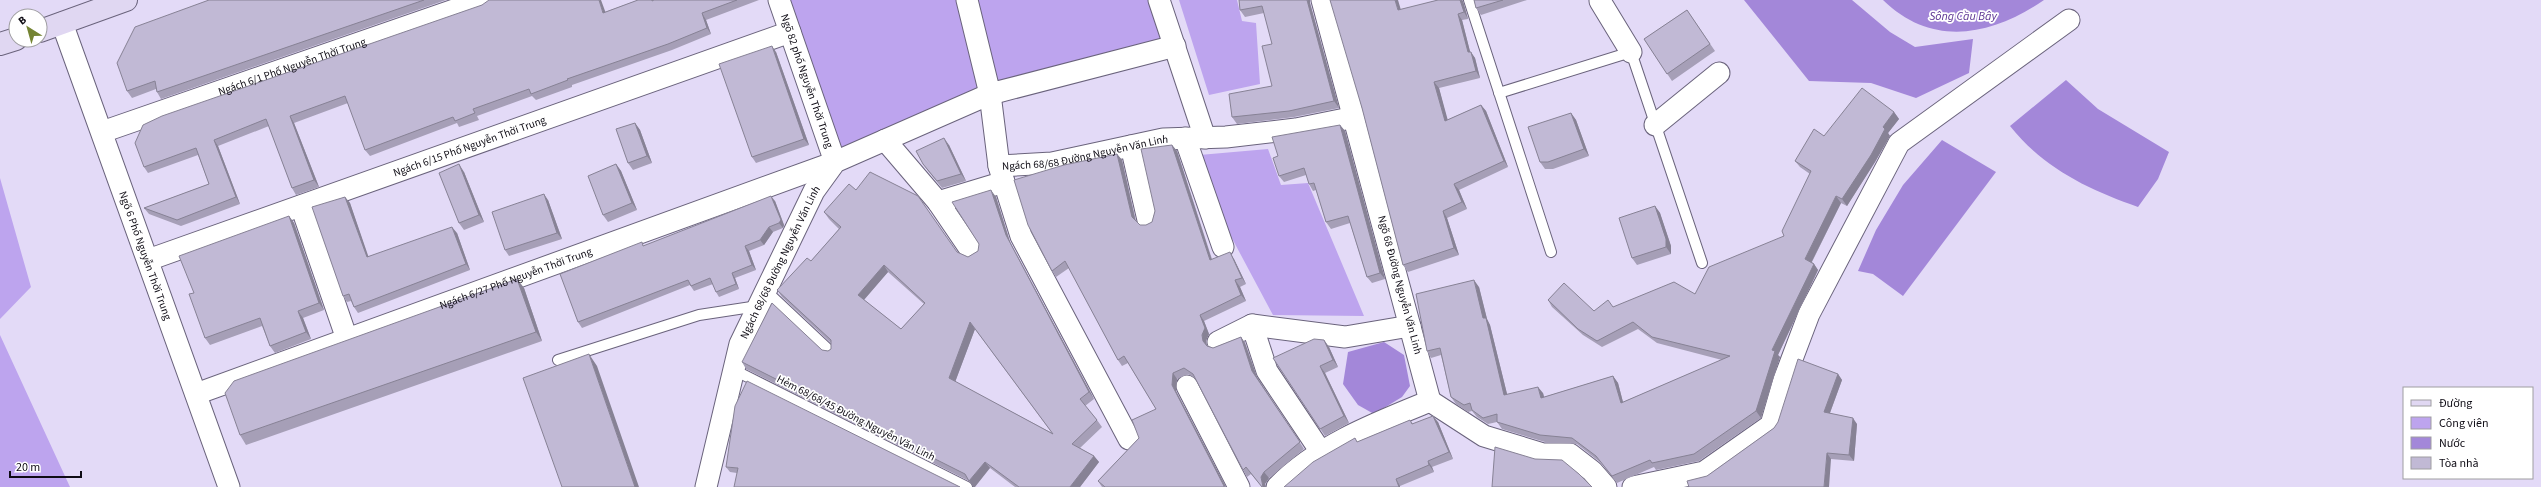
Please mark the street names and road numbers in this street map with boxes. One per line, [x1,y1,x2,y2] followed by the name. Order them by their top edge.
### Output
[777,12,837,151] street label: Ngõ 82 phố Nguyễn Thời Trung
[216,33,368,99] street label: Ngách 6/1 Phố Nguyễn Thời Trung
[391,112,548,180] street label: Ngách 6/15 Phố Nguyễn Thời Trung
[1002,131,1168,173] street label: Ngách 68/68 Đường Nguyễn Văn Linh
[736,182,823,341] street label: Ngách 68/68 Đường Nguyễn Văn Linh
[116,189,176,322] street label: Ngõ 6 Phố Nguyễn Thời Trung
[1374,214,1426,356] street label: Ngõ 68 Đường Nguyễn Văn Linh
[437,243,594,313] street label: Ngách 6/27 Phố Nguyễn Thời Trung
[774,371,938,465] street label: Hẻm 68/68/45 Đường Nguyễn Văn Linh

